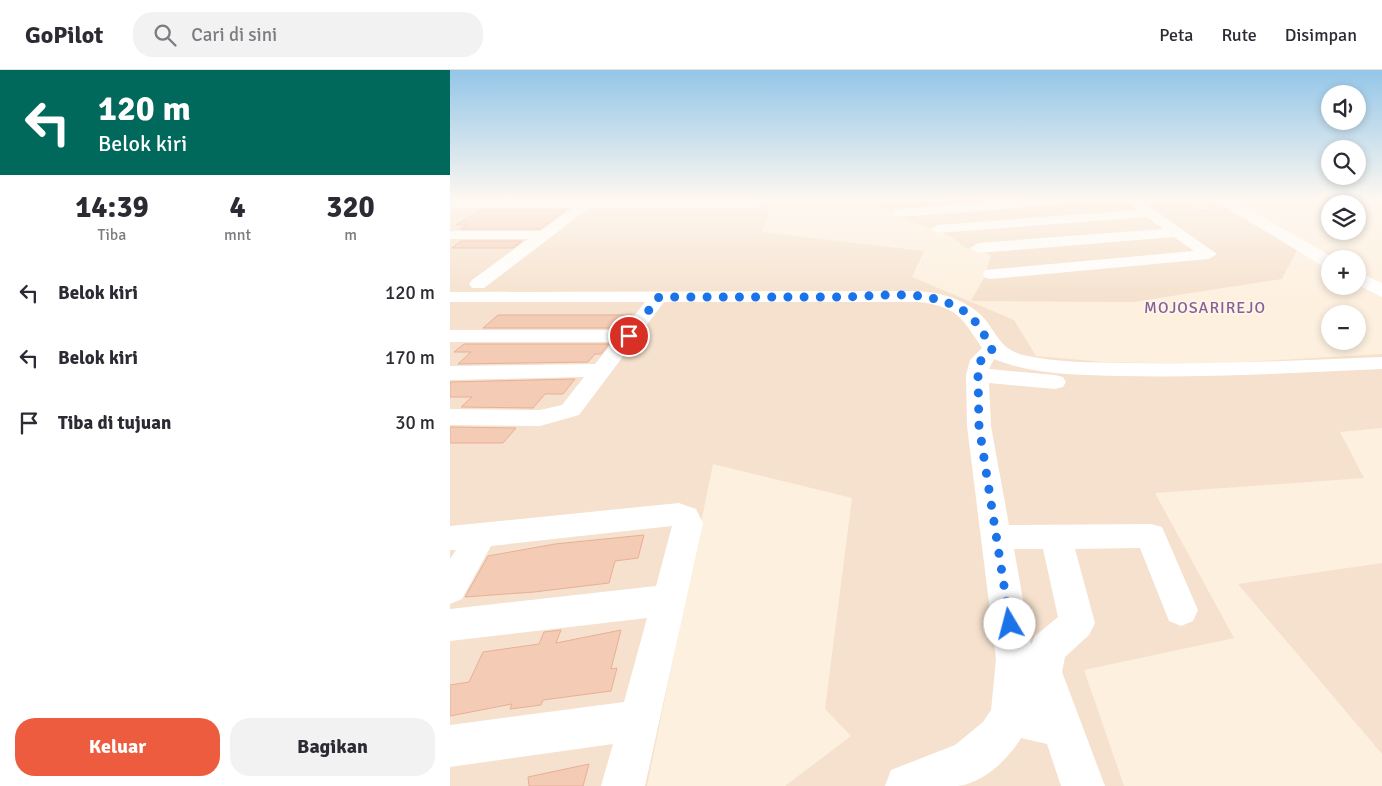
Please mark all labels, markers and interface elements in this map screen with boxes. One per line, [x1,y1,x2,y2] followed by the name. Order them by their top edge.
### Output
[133,12,483,57] search box
[25,20,103,50] text: GoPilot
[151,21,179,49] icon: search
[191,23,277,47] text: Cari di sini
[1159,24,1193,46] text: Peta
[1221,24,1257,46] text: Rute
[1285,24,1357,46] text: Disimpan
[1321,85,1366,350] map controls
[1321,85,1366,130] button: sound
[98,87,191,130] text: 120 m
[15,90,80,155] icon: left
[98,130,187,157] text: Belok kiri
[1321,140,1366,185] button: search
[75,189,149,226] text: 14:39
[229,189,246,226] text: 4
[326,189,375,226] text: 320
[1321,195,1366,240] button: layers
[98,225,126,245] text: Tiba
[224,225,251,245] text: mnt
[344,225,357,245] text: m
[1321,250,1366,295] button: +
[15,279,43,307] icon: left
[58,281,138,305] text: Belok kiri
[385,281,435,305] text: 120 m
[1144,298,1266,318] district label: MOJOSARIREJO
[1321,305,1366,350] button: −
[608,315,650,357] pin
[615,322,643,350] icon: arrive
[15,344,43,372] icon: left
[58,346,138,370] text: Belok kiri
[385,346,435,370] text: 170 m
[15,409,43,437] icon: arrive
[58,411,171,435] text: Tiba di tujuan
[395,411,435,435] text: 30 m
[983,597,1035,649] position arrow
[15,718,220,776] button: Keluar
[230,718,435,776] button: Bagikan

